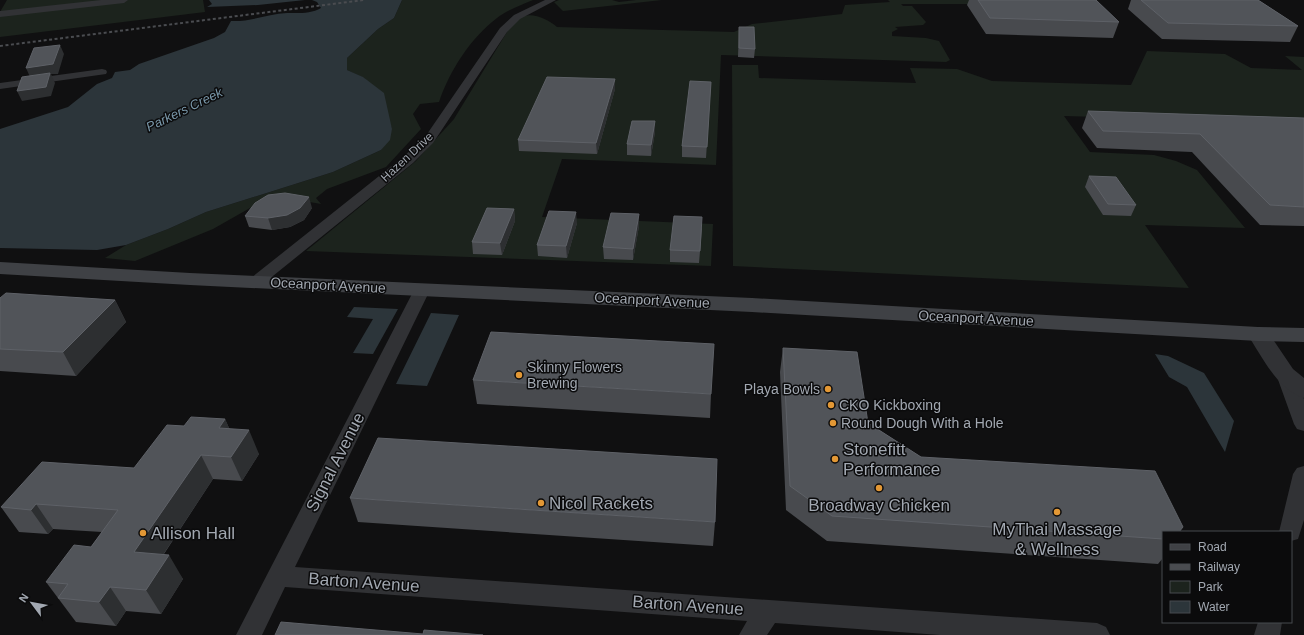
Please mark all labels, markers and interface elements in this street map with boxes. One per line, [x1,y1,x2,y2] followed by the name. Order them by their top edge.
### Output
[144,84,226,134] water label: Parkers Creek
[378,129,436,185] street label: Hazen Drive
[270,274,386,296] street label: Oceanport Avenue
[594,289,710,311] street label: Oceanport Avenue
[918,307,1034,329] street label: Oceanport Avenue
[527,359,622,391] place label: Skinny Flowers Brewing
[514,370,524,380] marker: Skinny Flowers Brewing
[744,381,820,397] place label: Playa Bowls
[823,384,833,394] marker: Playa Bowls
[839,397,941,413] place label: CKO Kickboxing
[826,400,836,410] marker: CKO Kickboxing
[302,410,369,515] street label: Signal Avenue
[841,415,1004,431] place label: Round Dough With a Hole
[828,418,838,428] marker: Round Dough With a Hole
[843,440,940,479] place label: Stonefitt Performance
[830,454,840,464] marker: Stonefitt Performance
[874,483,884,493] marker: Broadway Chicken
[549,494,653,513] place label: Nicol Rackets
[808,496,950,515] place label: Broadway Chicken
[536,498,546,508] marker: Nicol Rackets
[1052,507,1062,517] marker: MyThai Massage & Wellness
[992,520,1122,559] place label: MyThai Massage & Wellness
[151,524,235,543] place label: Allison Hall
[138,528,148,538] marker: Allison Hall
[1162,531,1292,623] legend
[1198,540,1227,554] text: Road
[1198,560,1240,574] text: Railway
[308,569,420,596] street label: Barton Avenue
[1198,580,1224,594] text: Park
[12,583,52,623] north arrow
[16,591,31,604] text: N
[632,592,744,619] street label: Barton Avenue
[1198,600,1230,614] text: Water

